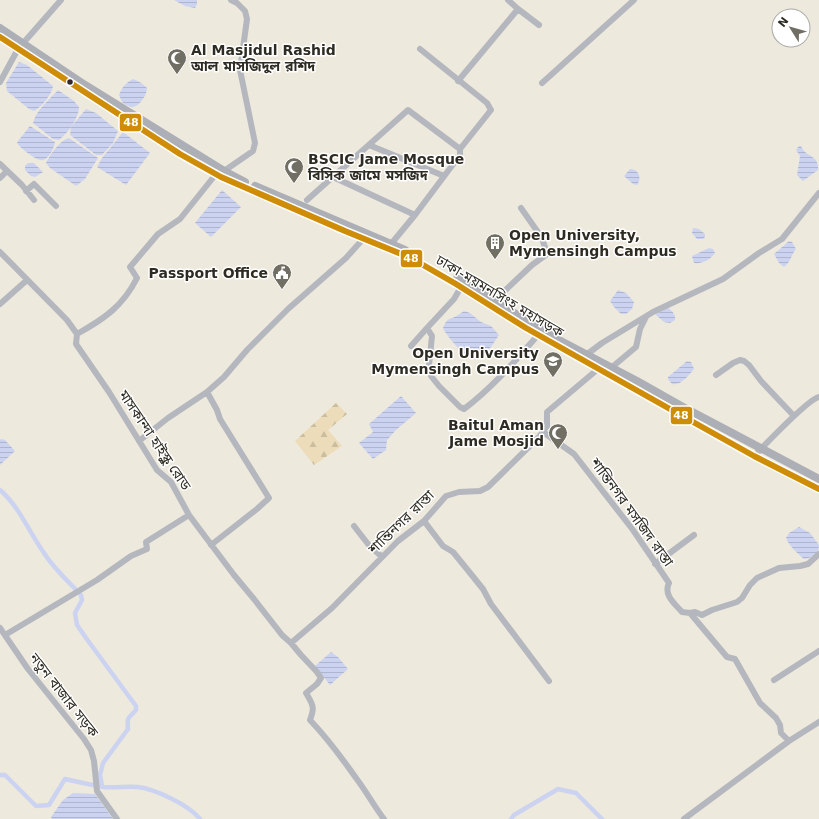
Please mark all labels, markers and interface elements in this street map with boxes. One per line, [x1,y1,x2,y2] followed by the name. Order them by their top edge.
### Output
[771,8,811,48] north arrow
[775,15,791,30] text: N
[190,42,336,74] place label: Al Masjidul Rashid আল মাসজিদুল রশিদ
[166,47,188,75] mosque icon: Al Masjidul Rashid আল মাসজিদুল রশিদ
[65,77,75,87] unlabelled marker
[119,113,142,132] line badge: 48
[123,116,139,129] text: 48
[307,151,464,183] place label: BSCIC Jame Mosque বিসিক জামে মসজিদ
[283,156,305,184] mosque icon: BSCIC Jame Mosque বিসিক জামে মসজিদ
[509,227,677,259] place label: Open University, Mymensingh Campus
[484,232,506,260] building icon: Open University, Mymensingh Campus
[400,249,423,268] line badge: 48
[432,251,567,341] street label: ঢাকা-ময়মনসিংহ মহাসড়ক
[403,252,419,265] text: 48
[271,262,293,290] public building icon: Passport Office
[149,265,268,281] place label: Passport Office
[371,345,539,377] place label: Open University Mymensingh Campus
[542,350,564,378] school or university icon: Open University Mymensingh Campus
[114,386,195,494] street label: মাসকান্দা হাইস্কুল রোড
[670,406,693,425] line badge: 48
[673,409,689,422] text: 48
[448,417,544,449] place label: Baitul Aman Jame Mosjid
[547,422,569,450] mosque icon: Baitul Aman Jame Mosjid
[587,454,677,569] street label: শান্তিনগর মসজিদ রাস্তা
[364,487,437,558] street label: শান্তিনগর রাস্তা
[25,649,102,741] street label: নতুন বাজার সড়ক

